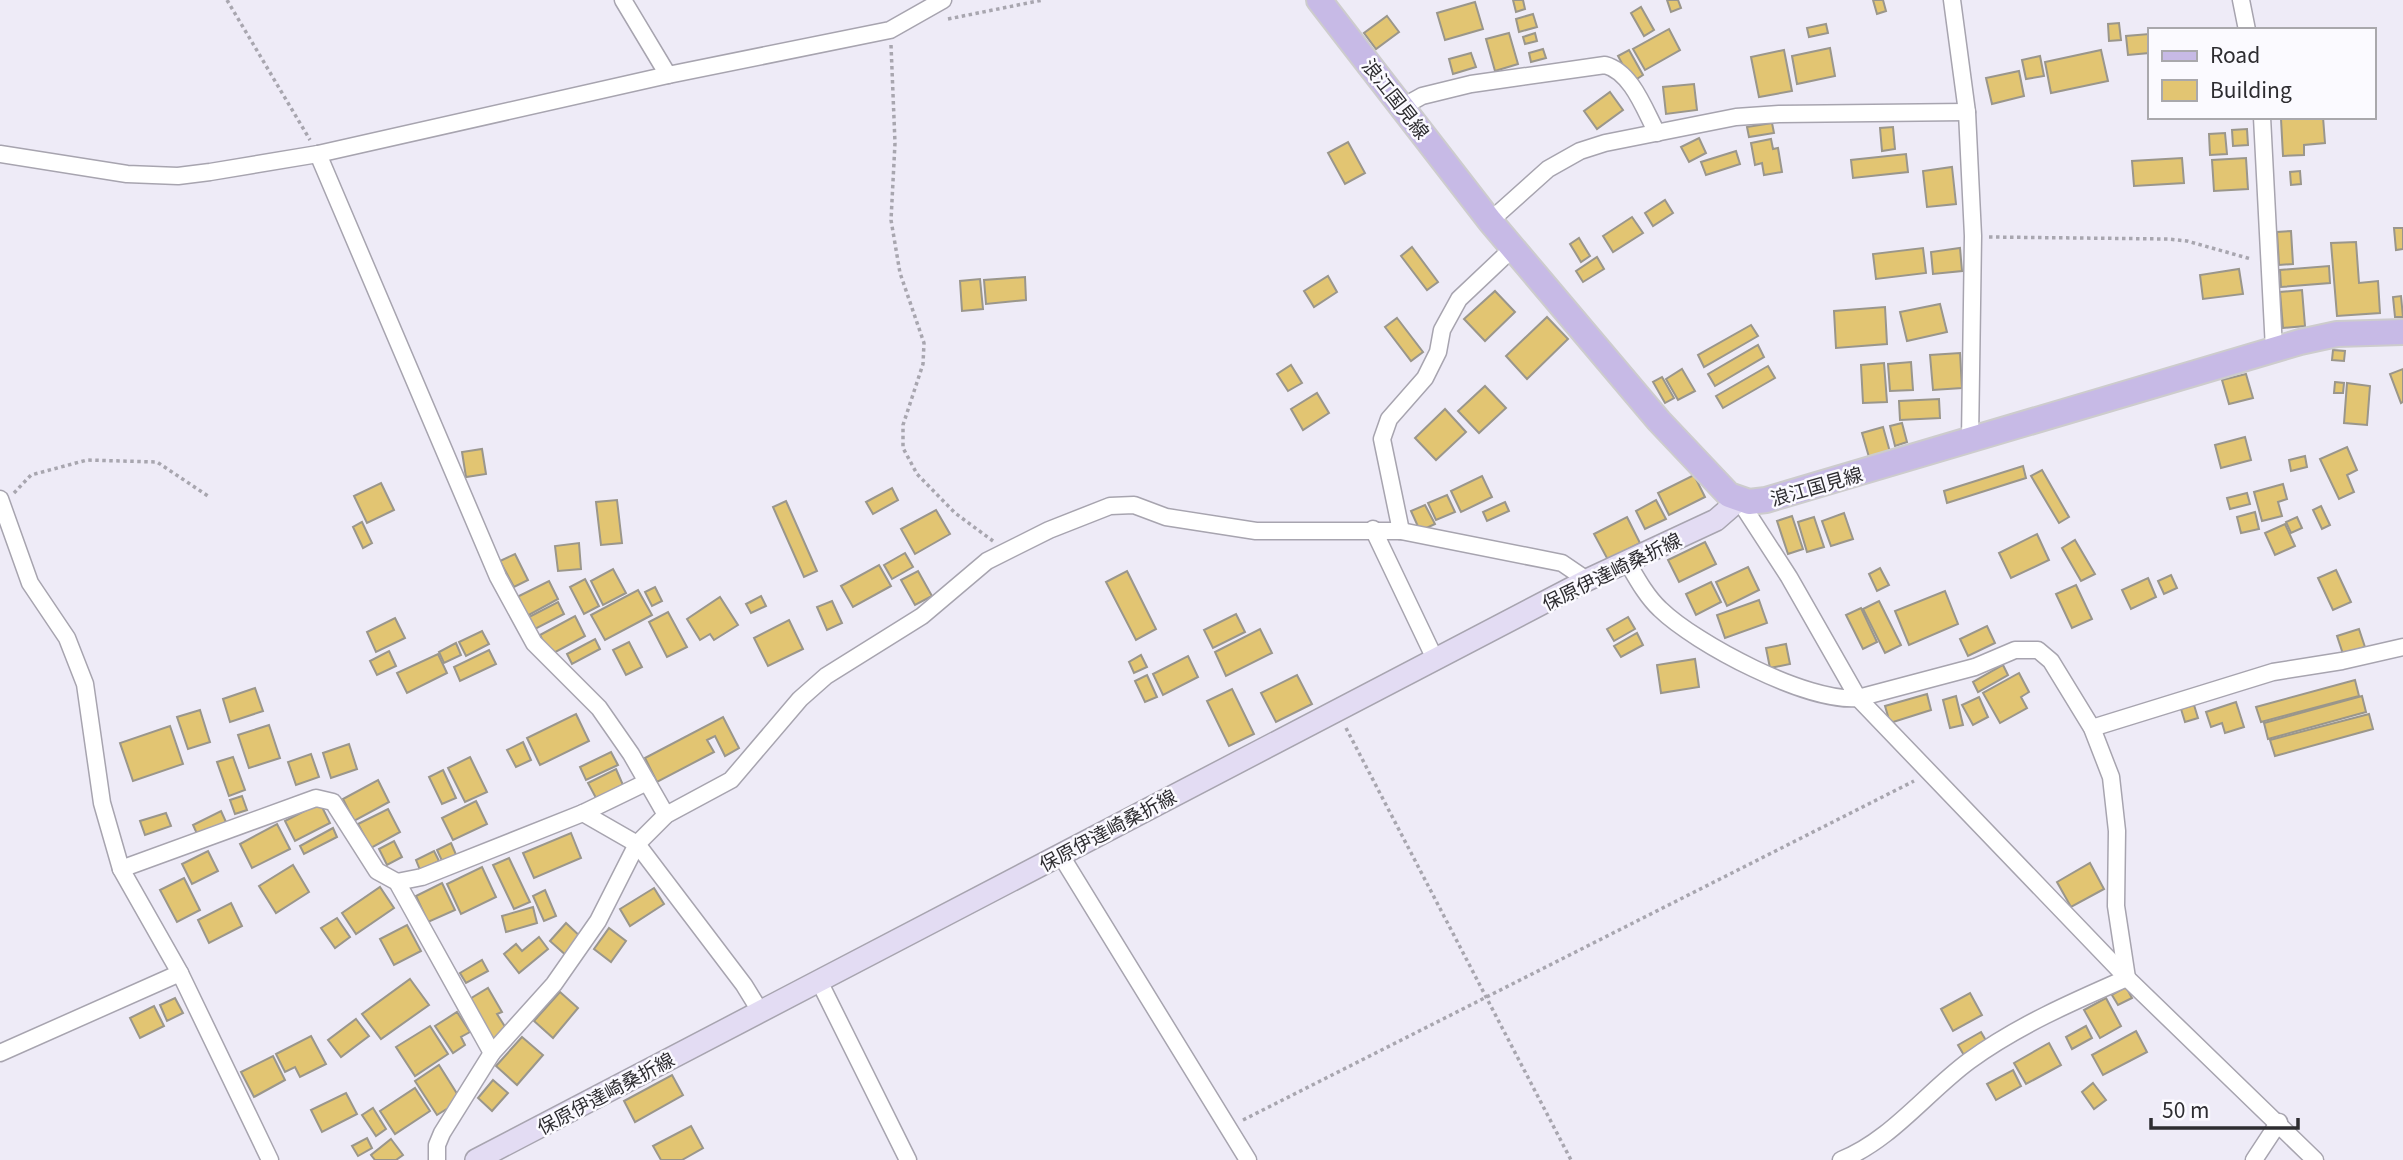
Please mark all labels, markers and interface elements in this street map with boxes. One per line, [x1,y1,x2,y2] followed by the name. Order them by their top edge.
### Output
[2148,28,2375,119] legend
[2210,39,2260,69] text: Road
[1357,52,1437,144] street label: 浪江国見線
[2210,74,2292,104] text: Building
[1767,459,1865,511] street label: 浪江国見線
[1537,525,1685,615] street label: 保原伊達崎桑折線
[1034,781,1180,877] street label: 保原伊達崎桑折線
[532,1044,678,1140] street label: 保原伊達崎桑折線
[2151,1086,2298,1130] scale bar
[2162,1094,2209,1124] text: 50 m

